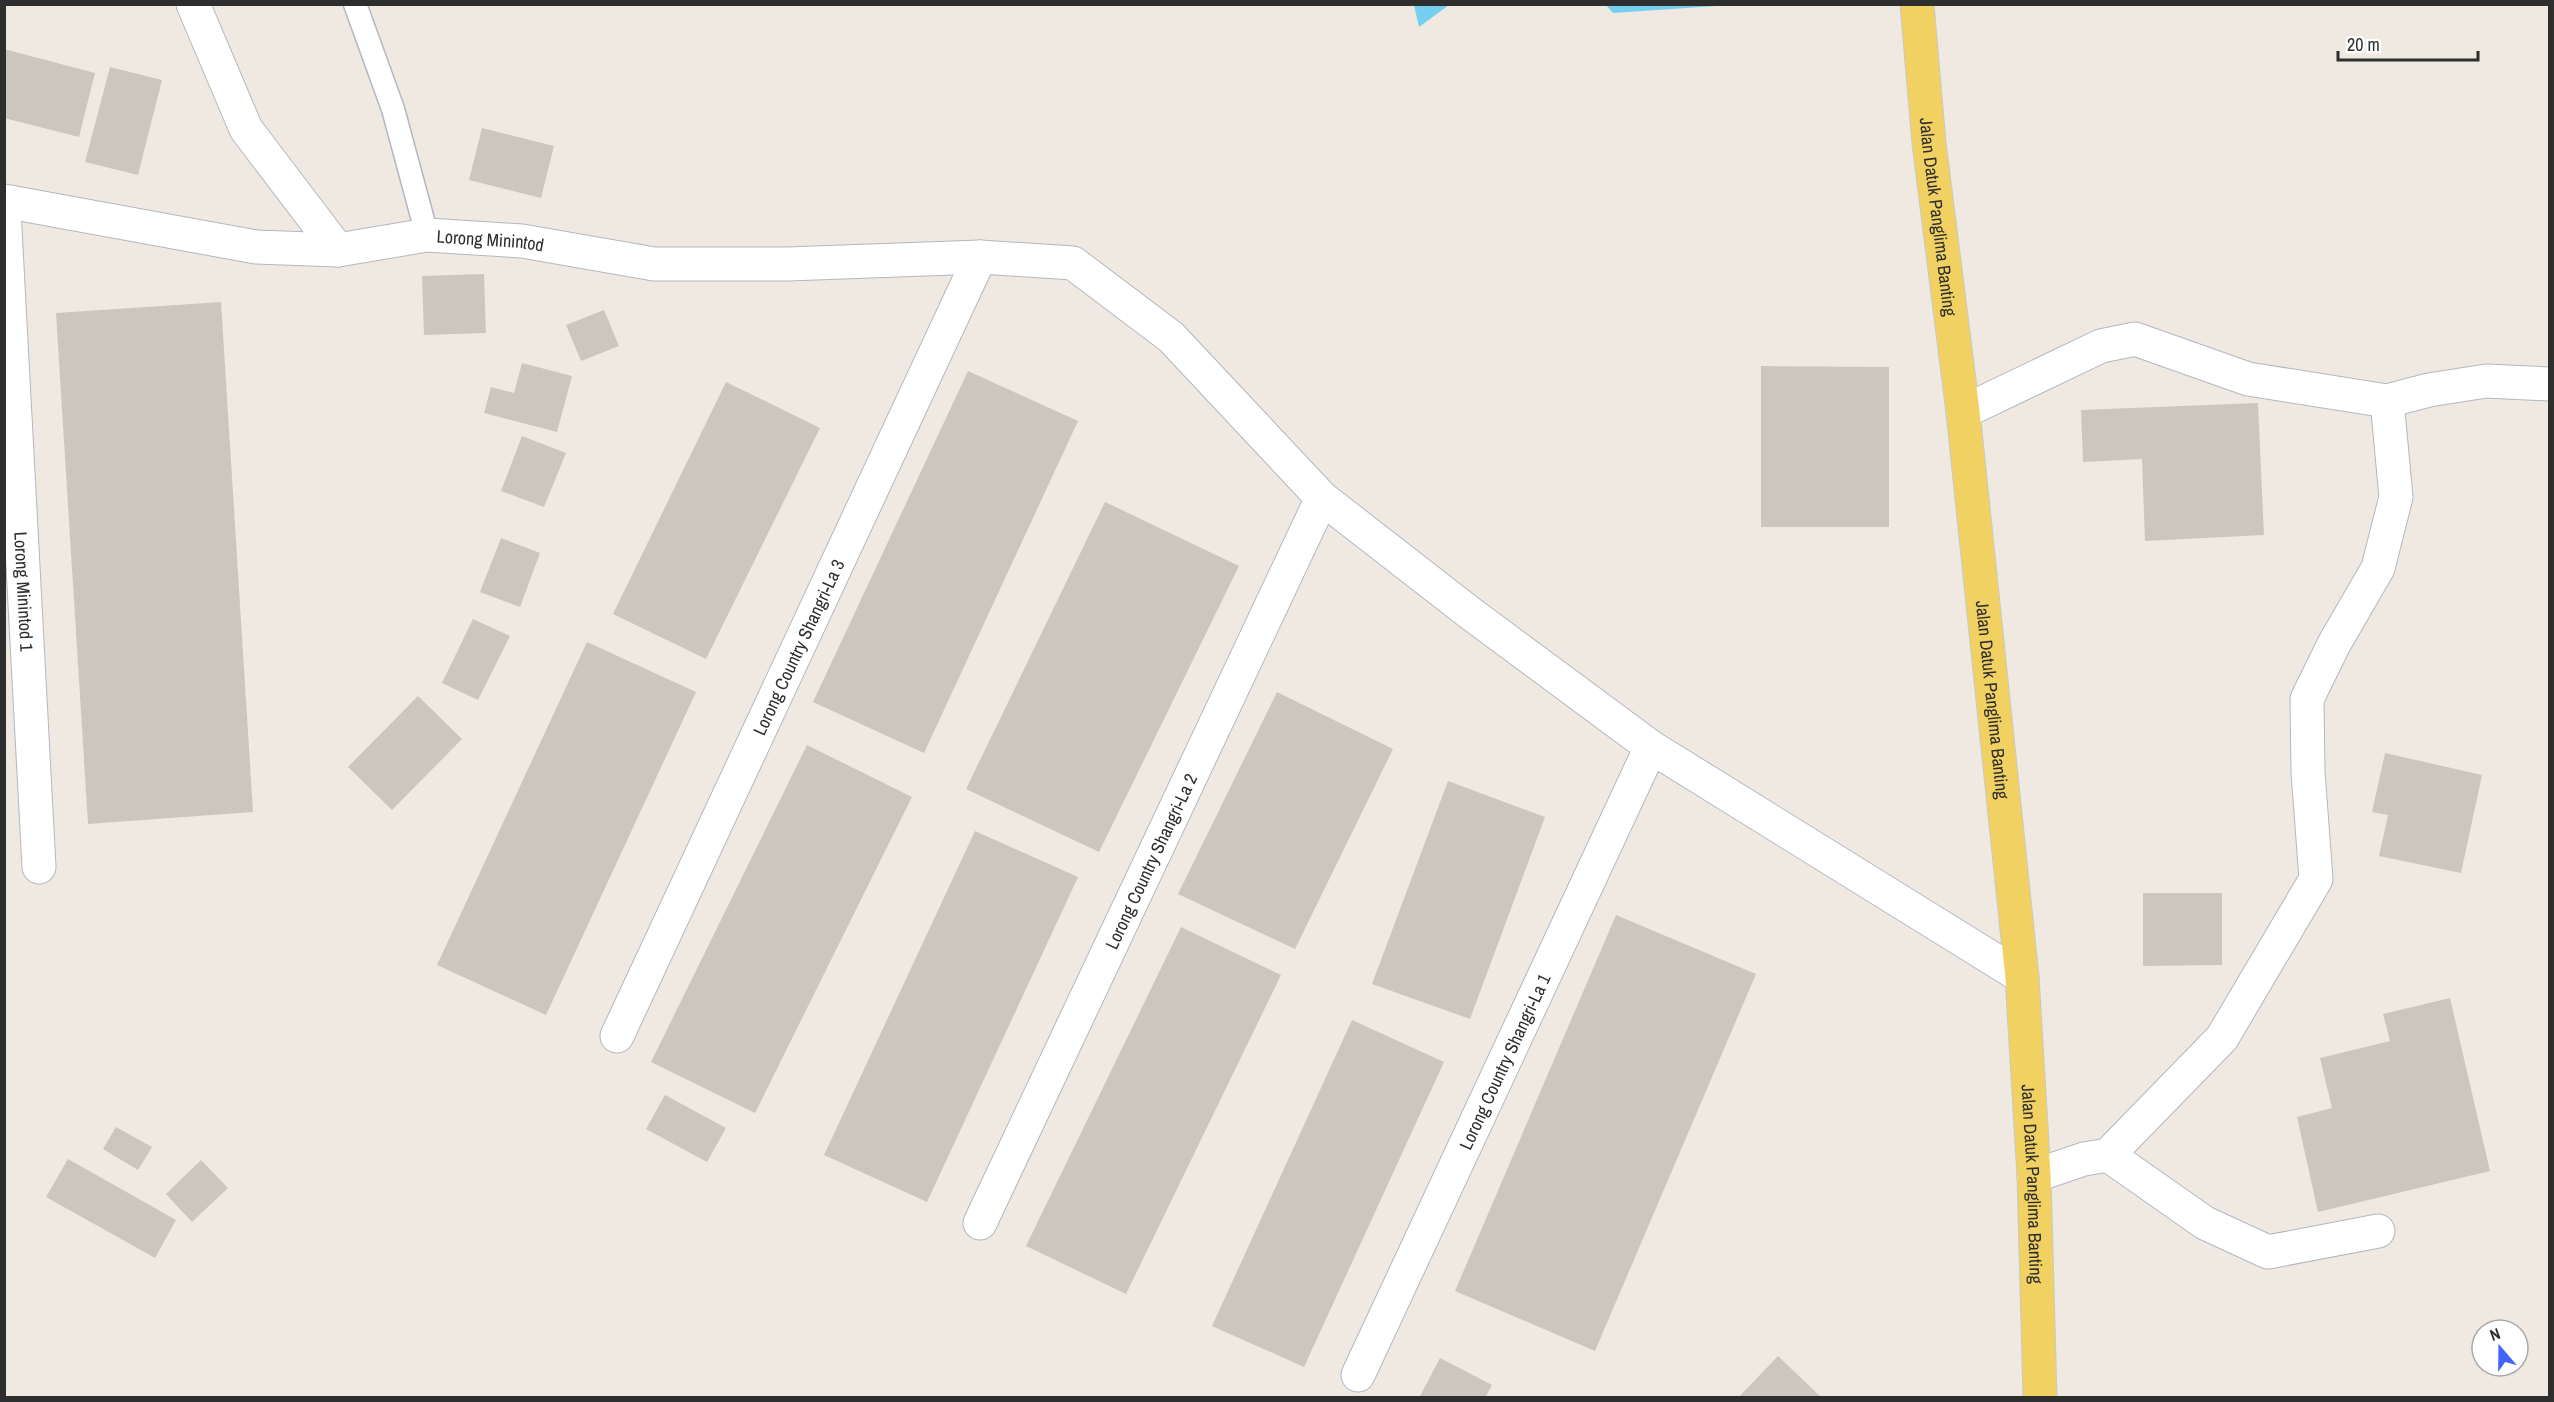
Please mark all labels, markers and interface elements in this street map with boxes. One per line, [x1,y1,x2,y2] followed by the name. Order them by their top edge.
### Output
[2338,24,2478,62] scale bar
[2347,32,2380,57] text: 20 m
[1914,117,1963,318] street label: Jalan Datuk Panglima Banting
[436,223,546,257] street label: Lorong Minintod
[9,531,40,653] street label: Lorong Minintod 1
[746,555,850,739] street label: Lorong Country Shangri-La 3
[1970,599,2016,801] street label: Jalan Datuk Panglima Banting
[1099,769,1203,953] street label: Lorong Country Shangri-La 2
[1452,969,1556,1153] street label: Lorong Country Shangri-La 1
[2016,1084,2049,1285] street label: Jalan Datuk Panglima Banting
[2470,1318,2530,1378] north arrow
[2487,1322,2503,1346] text: N

